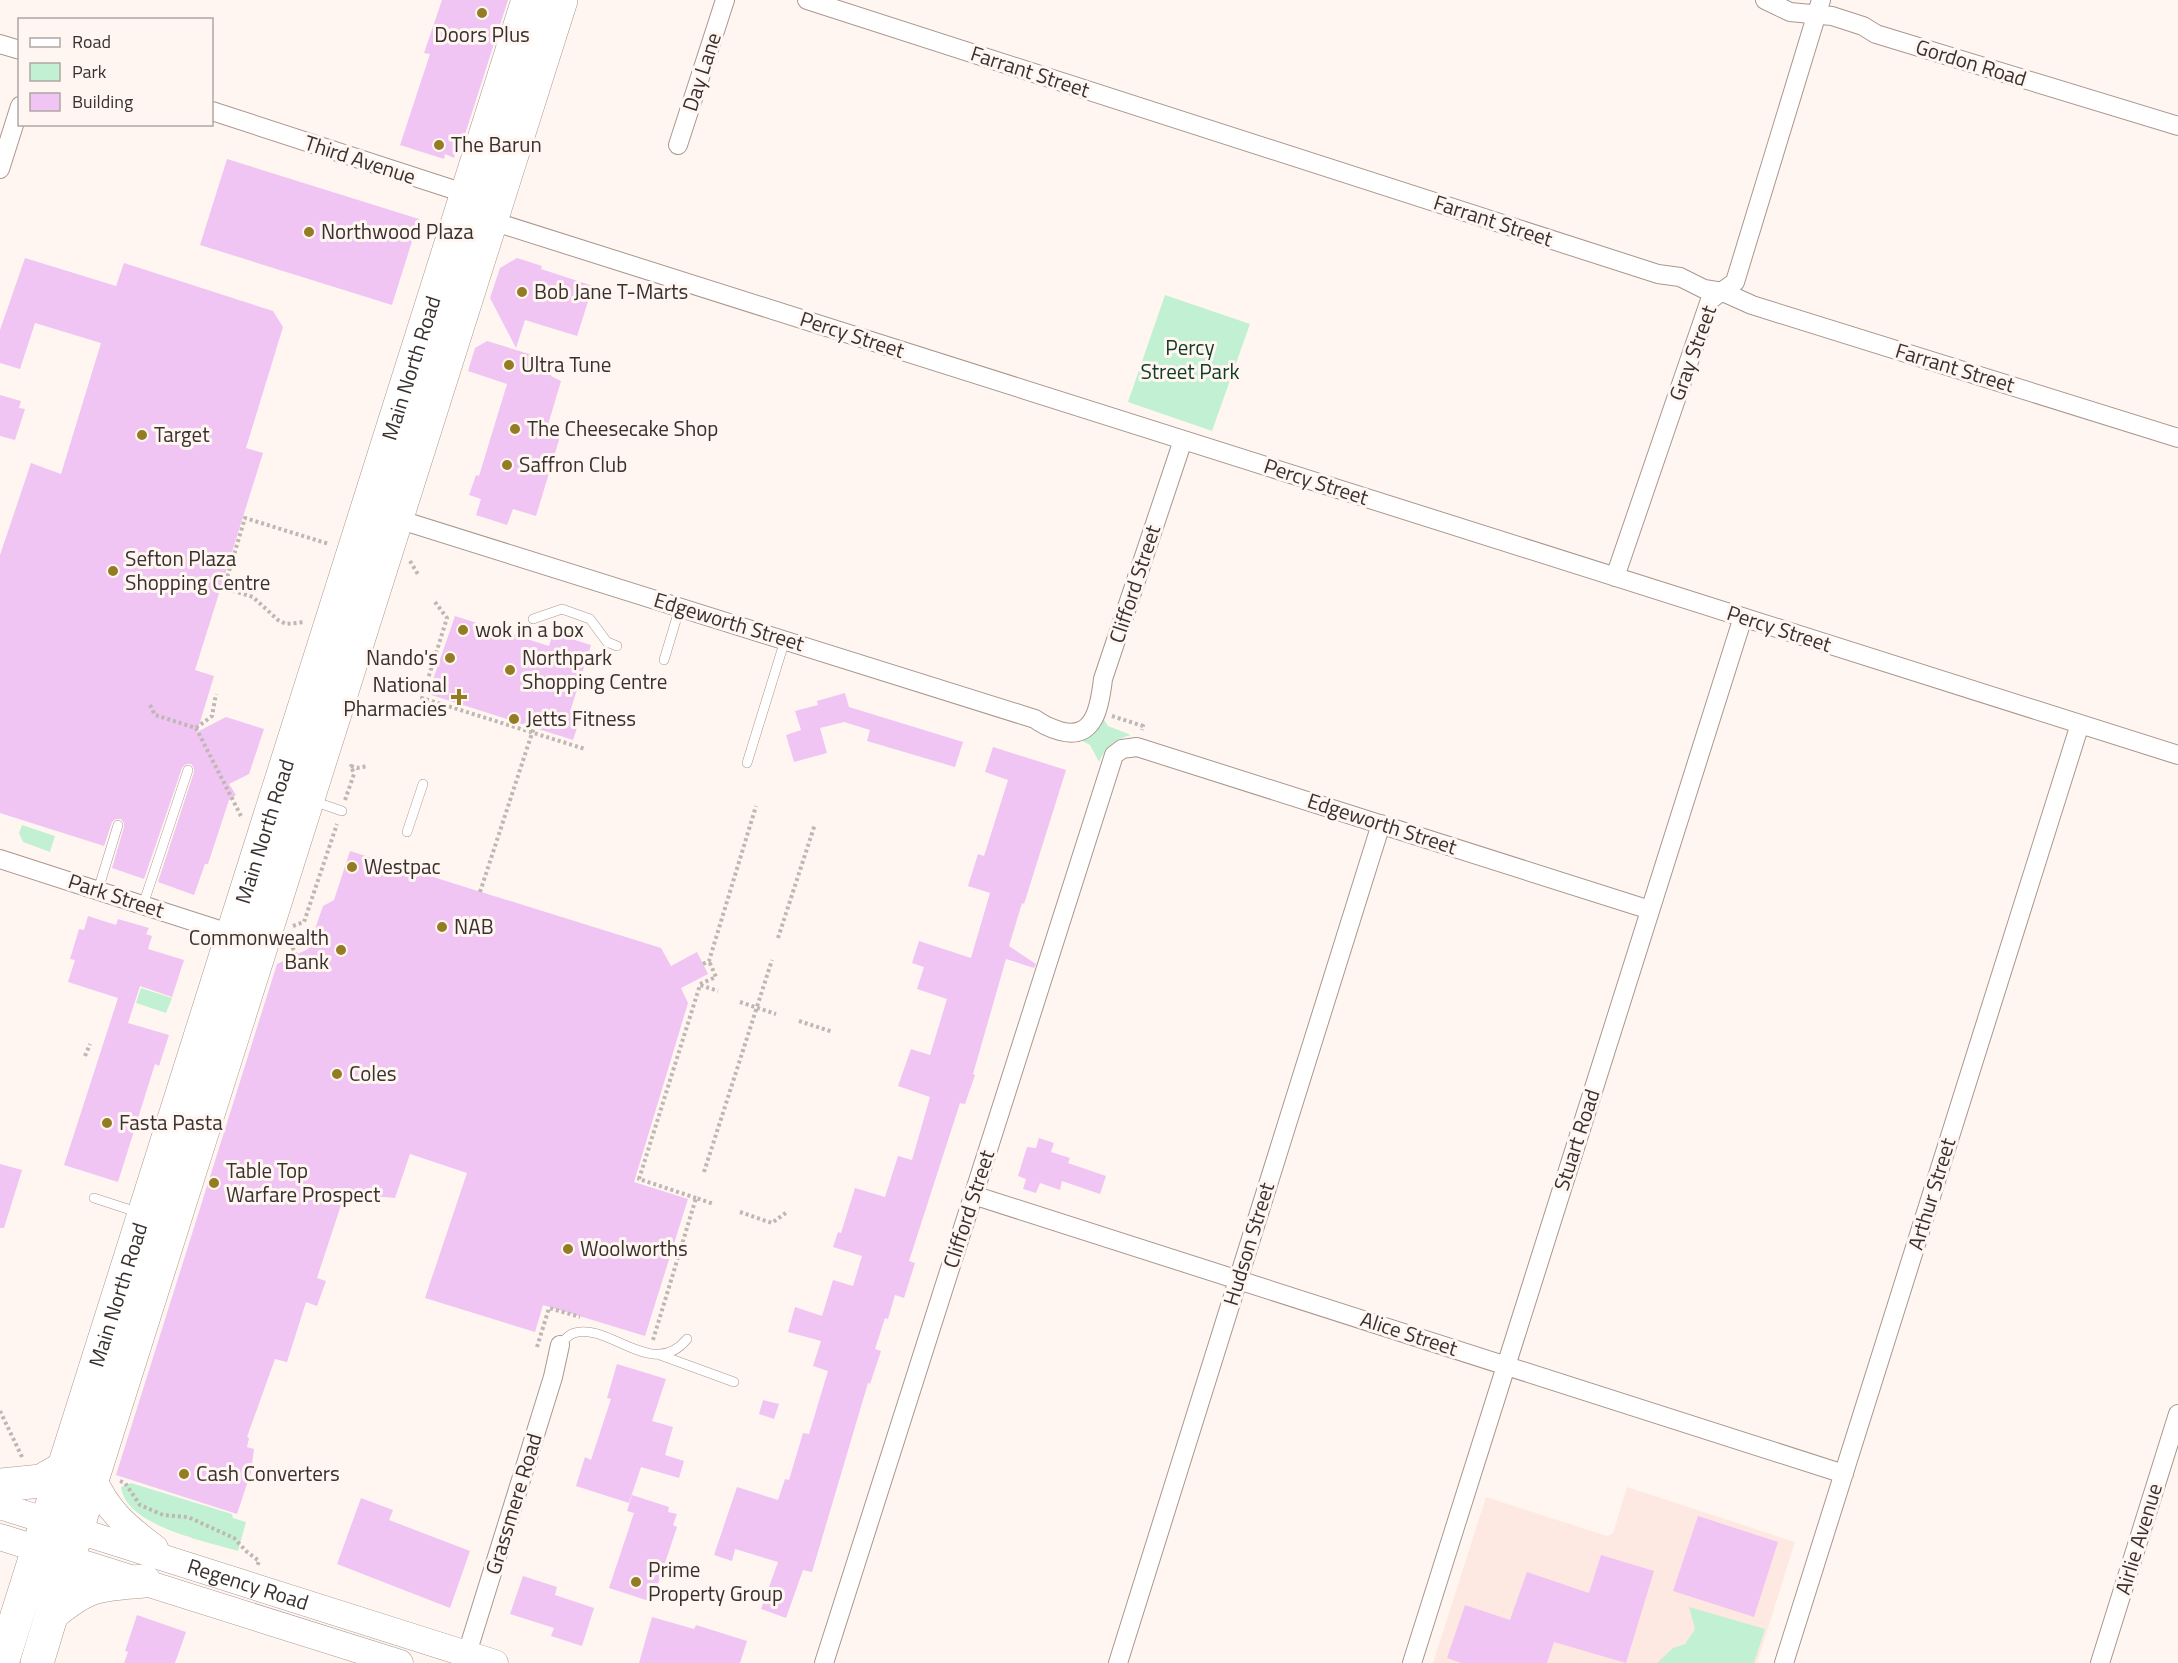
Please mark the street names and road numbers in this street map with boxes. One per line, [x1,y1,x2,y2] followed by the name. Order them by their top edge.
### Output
[673,28,729,115] street label: Day Lane
[1912,30,2031,94] street label: Gordon Road
[967,37,1094,106] street label: Farrant Street
[301,126,420,192] street label: Third Avenue
[1430,186,1557,255] street label: Farrant Street
[373,292,448,444] street label: Main North Road
[1660,300,1724,405] street label: Gray Street
[796,302,909,366] street label: Percy Street
[1892,334,2020,401] street label: Farrant Street
[1260,449,1373,513] street label: Percy Street
[1100,520,1168,647] street label: Clifford Street
[650,583,809,659] street label: Edgeworth Street
[1723,596,1836,660] street label: Percy Street
[226,755,302,908] street label: Main North Road
[1303,784,1462,862] street label: Edgeworth Street
[64,865,169,926] street label: Park Street
[1545,1085,1607,1195] street label: Stuart Road
[1899,1133,1963,1254] street label: Arthur Street
[934,1145,1002,1272] street label: Clifford Street
[1214,1178,1282,1309] street label: Hudson Street
[80,1218,155,1371] street label: Main North Road
[1357,1302,1463,1364] street label: Alice Street
[476,1429,550,1578] street label: Grassmere Road
[2106,1479,2170,1598] street label: Airlie Avenue
[183,1549,313,1618] street label: Regency Road

